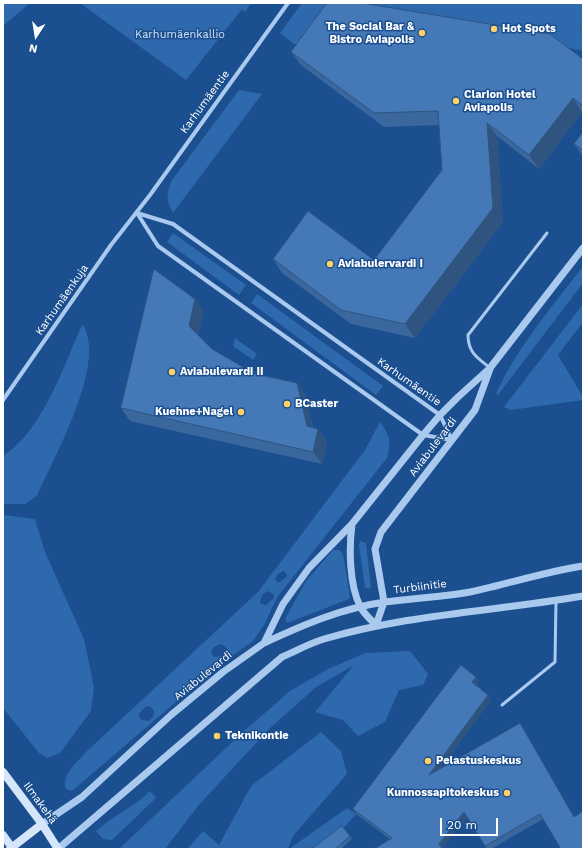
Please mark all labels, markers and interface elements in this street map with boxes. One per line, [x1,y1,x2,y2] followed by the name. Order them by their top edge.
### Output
[16,16,56,56] north arrow
[325,20,414,46] place label: The Social Bar & Bistro Aviapolis
[502,22,556,36] place label: Hot Spots
[489,24,499,34] marker: Hot Spots
[135,28,225,42] park label: Karhumäenkallio
[417,28,427,38] marker: The Social Bar & Bistro Aviapolis
[28,41,39,55] text: N
[178,68,232,136] street label: Karhumäentie
[464,88,535,114] place label: Clarion Hotel Aviapolis
[451,96,461,106] marker: Clarion Hotel Aviapolis
[338,257,423,271] place label: Aviabulervardi I
[325,259,335,269] marker: Aviabulervardi I
[33,262,91,338] street label: Karhumäenkuja
[374,355,444,409] street label: Karhumäentie
[180,365,263,379] place label: Aviabulevardi II
[167,367,177,377] marker: Aviabulevardi II
[295,397,338,411] place label: BCaster
[282,399,292,409] marker: BCaster
[155,405,233,419] place label: Kuehne+Nagel
[236,407,246,417] marker: Kuehne+Nagel
[406,415,460,479] street label: Aviabulevardi
[393,577,447,597] street label: Turbiinitie
[171,649,235,703] street label: Aviabulevardi
[225,729,289,743] place label: Teknikontie
[212,731,222,741] marker: Teknikontie
[436,754,521,768] place label: Pelastuskeskus
[423,756,433,766] marker: Pelastuskeskus
[20,779,60,827] street label: Ilmakehä
[387,786,499,800] place label: Kunnossapitokeskus
[502,788,512,798] marker: Kunnossapitokeskus
[442,810,500,836] scale bar
[447,818,477,832] text: 20 m

